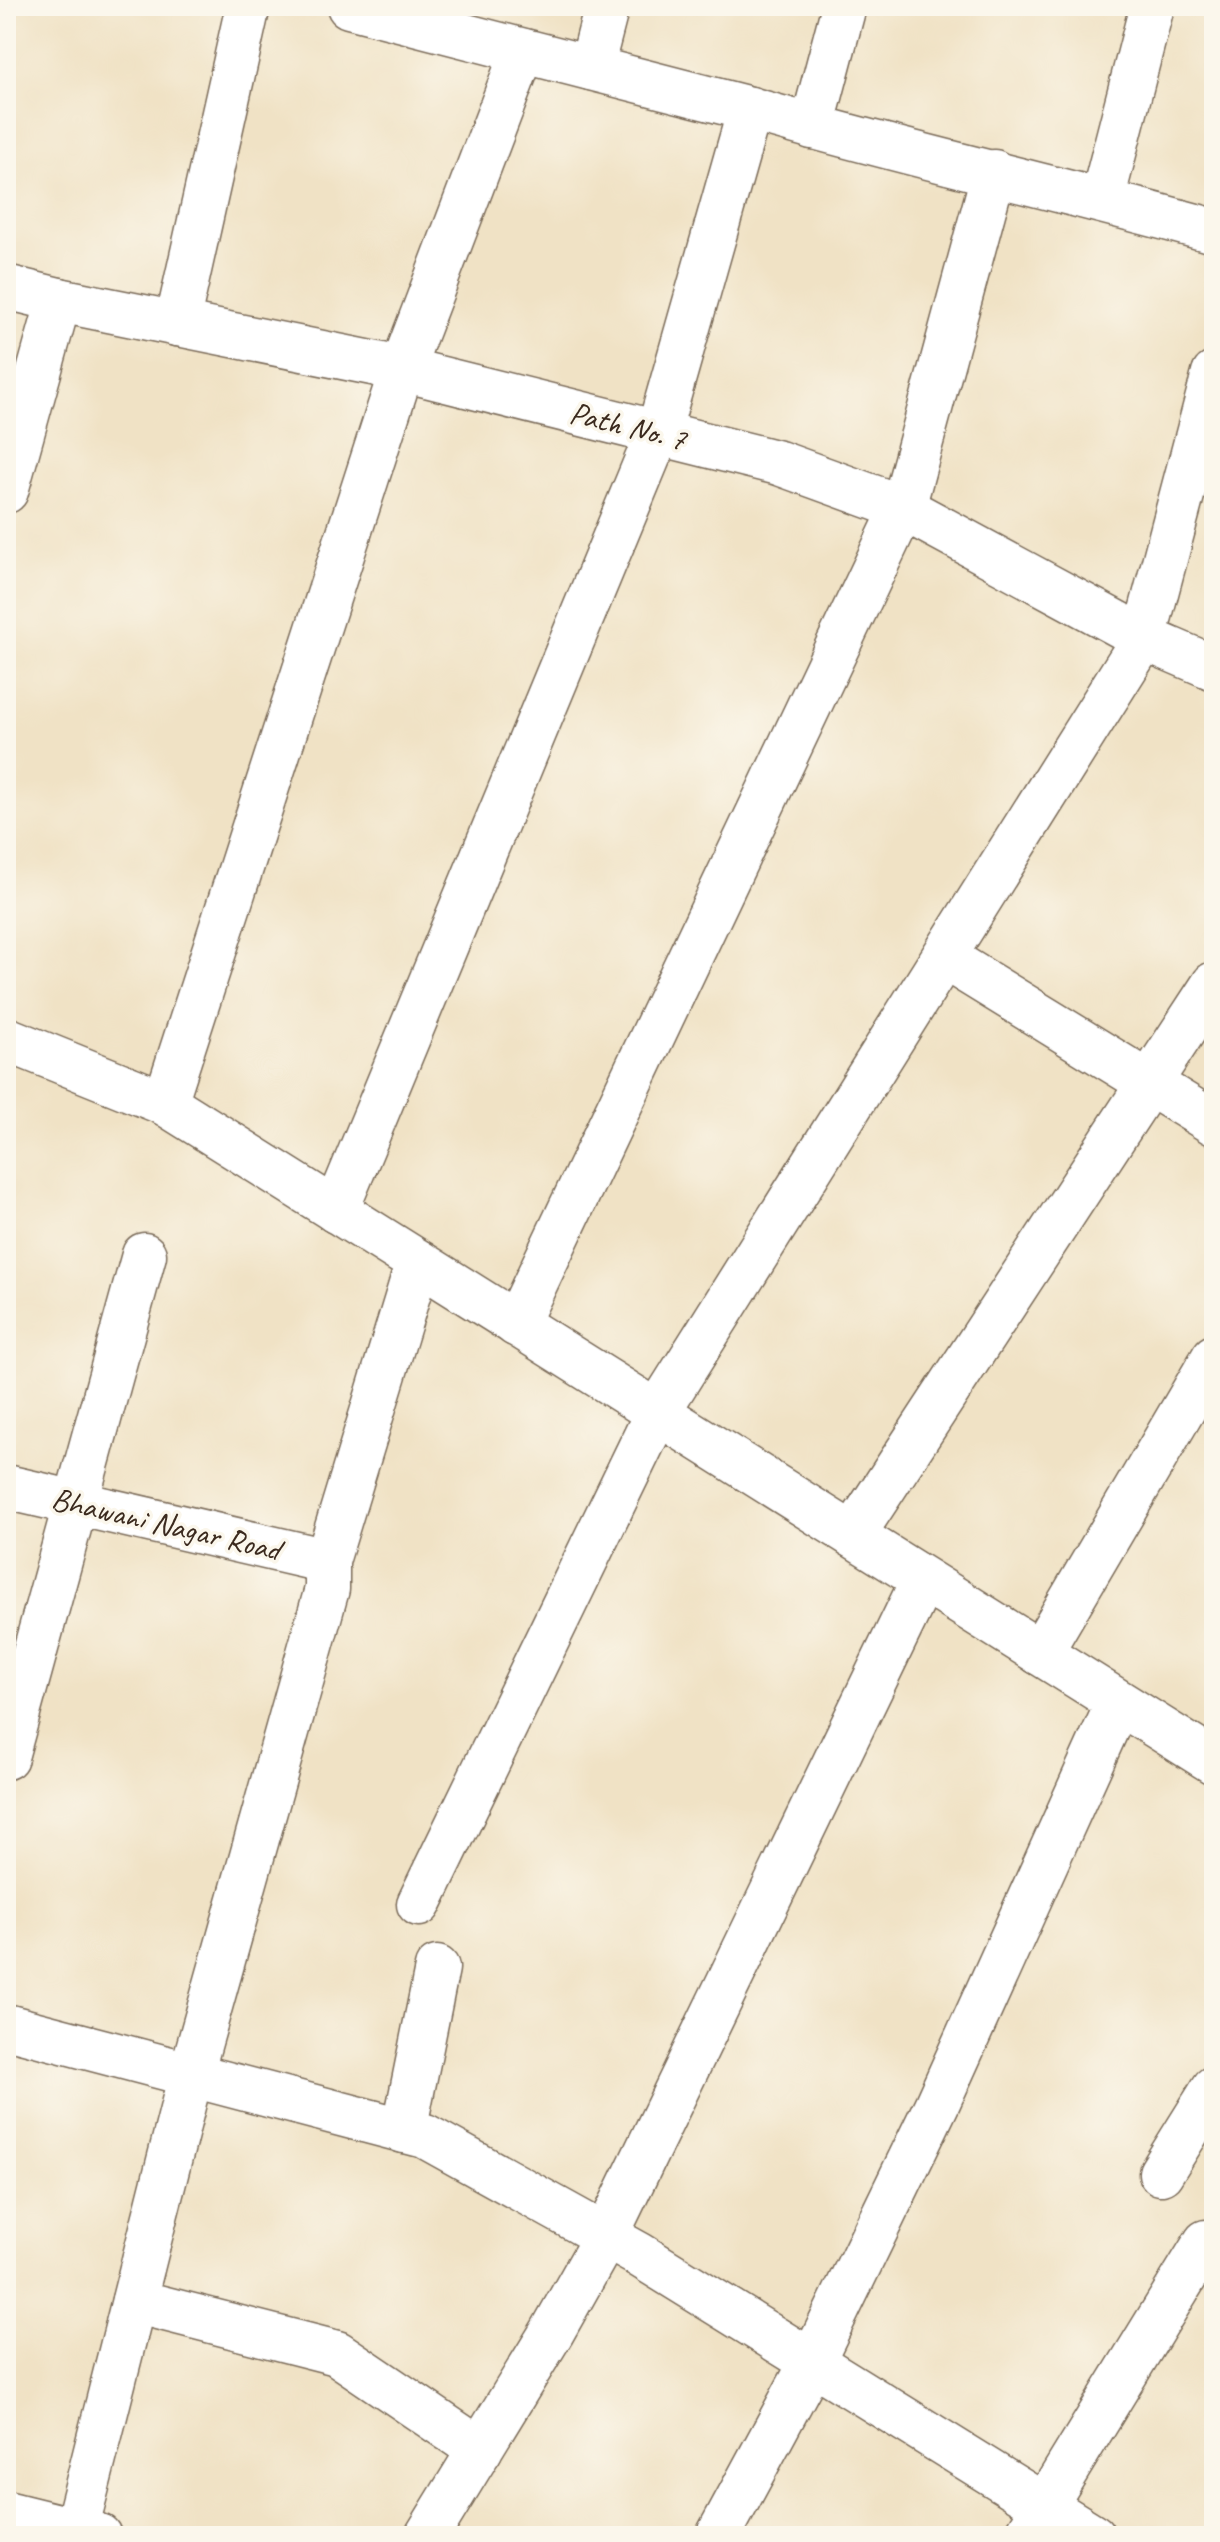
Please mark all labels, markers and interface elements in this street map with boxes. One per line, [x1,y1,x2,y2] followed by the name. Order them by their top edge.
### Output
[566,392,692,461] street label: Path No. 7
[48,1478,289,1571] street label: Bhawani Nagar Road

